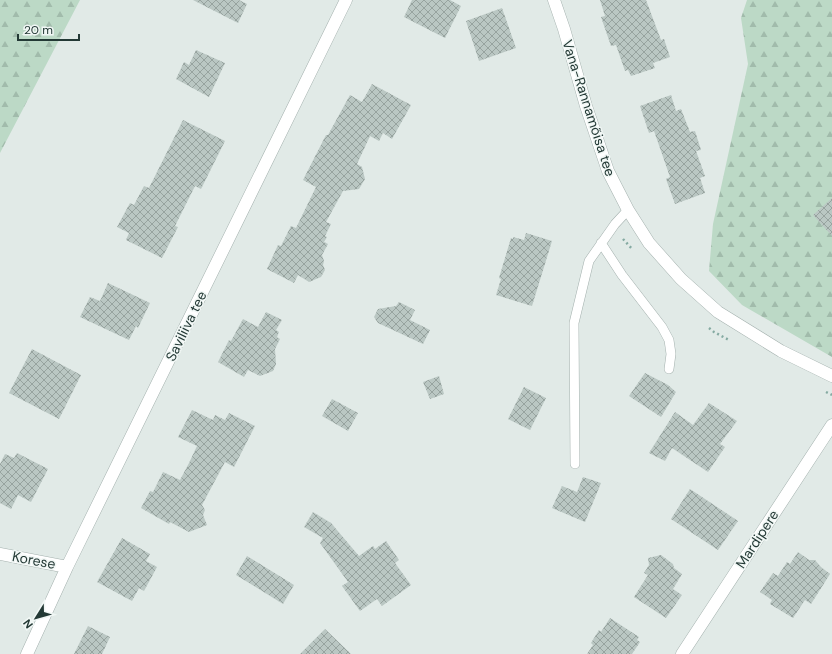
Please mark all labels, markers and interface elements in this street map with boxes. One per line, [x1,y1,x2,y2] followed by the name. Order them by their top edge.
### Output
[18,16,79,42] scale bar
[24,22,53,38] text: 20 m
[558,37,620,179] street label: Vana-Rannamõisa tee
[161,288,211,364] street label: Saviliiva tee
[731,506,783,572] street label: Mardipere
[11,547,57,573] street label: Korese
[16,598,56,638] north arrow
[20,617,36,631] text: N

